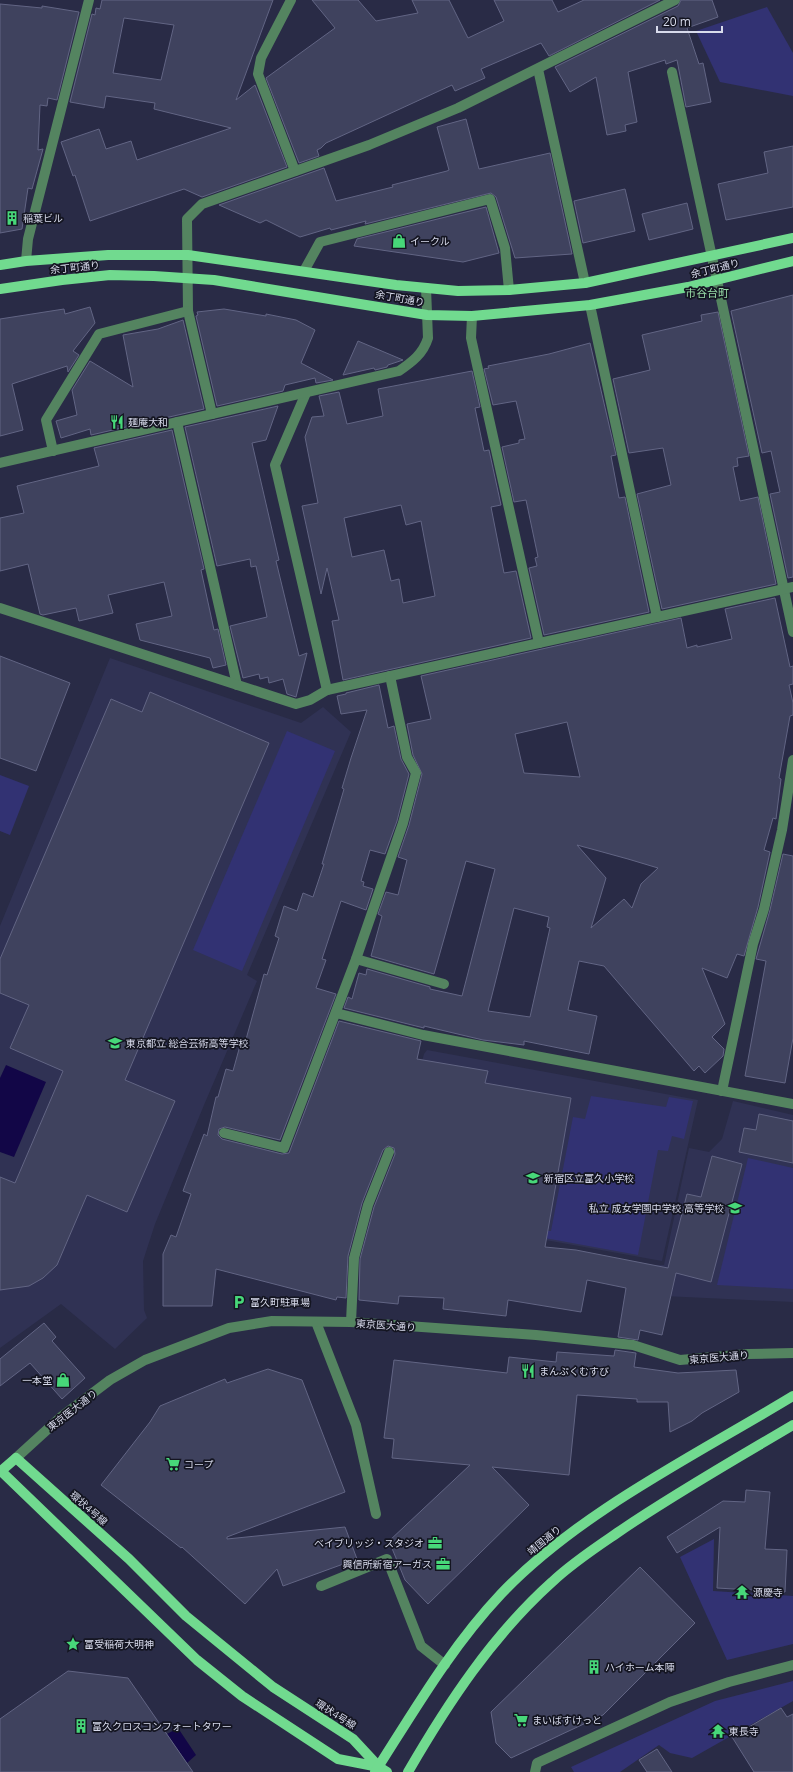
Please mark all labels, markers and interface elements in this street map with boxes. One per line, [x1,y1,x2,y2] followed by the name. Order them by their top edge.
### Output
[657,8,722,34] scale bar
[663,13,691,30] text: 20 m
[4,210,20,226] building icon: 稲葉ビル
[23,211,63,225] place label: 稲葉ビル
[391,233,407,249] shop icon: イークル
[410,234,450,248] place label: イークル
[689,255,741,281] street label: 余丁町通り
[49,257,101,277] street label: 余丁町通り
[685,285,729,300] district label: 市谷台町
[374,287,426,309] street label: 余丁町通り
[109,414,125,430] restaurant icon: 麺庵大和
[128,415,168,429] place label: 麺庵大和
[107,1035,123,1051] school or university icon: 東京都立 総合芸術高等学校
[126,1036,249,1050] place label: 東京都立 総合芸術高等学校
[525,1170,541,1186] school or university icon: 新宿区立富久小学校
[544,1171,634,1185] place label: 新宿区立富久小学校
[727,1200,743,1216] school or university icon: 私立 成女学園中学校 高等学校
[589,1201,724,1215] place label: 私立 成女学園中学校 高等学校
[231,1294,247,1310] parking icon: 富久町駐車場
[250,1295,310,1309] place label: 富久町駐車場
[356,1316,416,1334] street label: 東京医大通り
[689,1347,749,1367] street label: 東京医大通り
[520,1363,536,1379] restaurant icon: まんぷくむすび
[539,1364,609,1378] place label: まんぷくむすび
[55,1372,71,1388] shop icon: 一本堂
[22,1373,52,1387] place label: 一本堂
[44,1386,100,1434] street label: 東京医大通り
[165,1456,181,1472] supermarket icon: コープ
[184,1457,213,1471] place label: コープ
[67,1488,111,1528] street label: 環状4号線
[524,1522,564,1558] street label: 靖国通り
[427,1535,443,1551] office icon: ベイブリッジ・スタジオ
[314,1536,424,1550] place label: ベイブリッジ・スタジオ
[435,1556,451,1572] office icon: 興信所新宿アーガス
[343,1557,432,1571] place label: 興信所新宿アーガス
[734,1584,750,1600] temple icon: 源慶寺
[753,1585,783,1599] place label: 源慶寺
[65,1636,81,1652] place icon: 富受稲荷大明神
[84,1637,154,1651] place label: 富受稲荷大明神
[586,1659,602,1675] building icon: ハイホーム本陣
[605,1660,675,1674] place label: ハイホーム本陣
[313,1696,359,1732] street label: 環状4号線
[513,1712,529,1728] supermarket icon: まいばすけっと
[532,1713,602,1727] place label: まいばすけっと
[73,1718,89,1734] building icon: 富久クロスコンフォートタワー
[92,1719,232,1733] place label: 富久クロスコンフォートタワー
[710,1723,726,1739] temple icon: 東長寺
[729,1724,759,1738] place label: 東長寺

